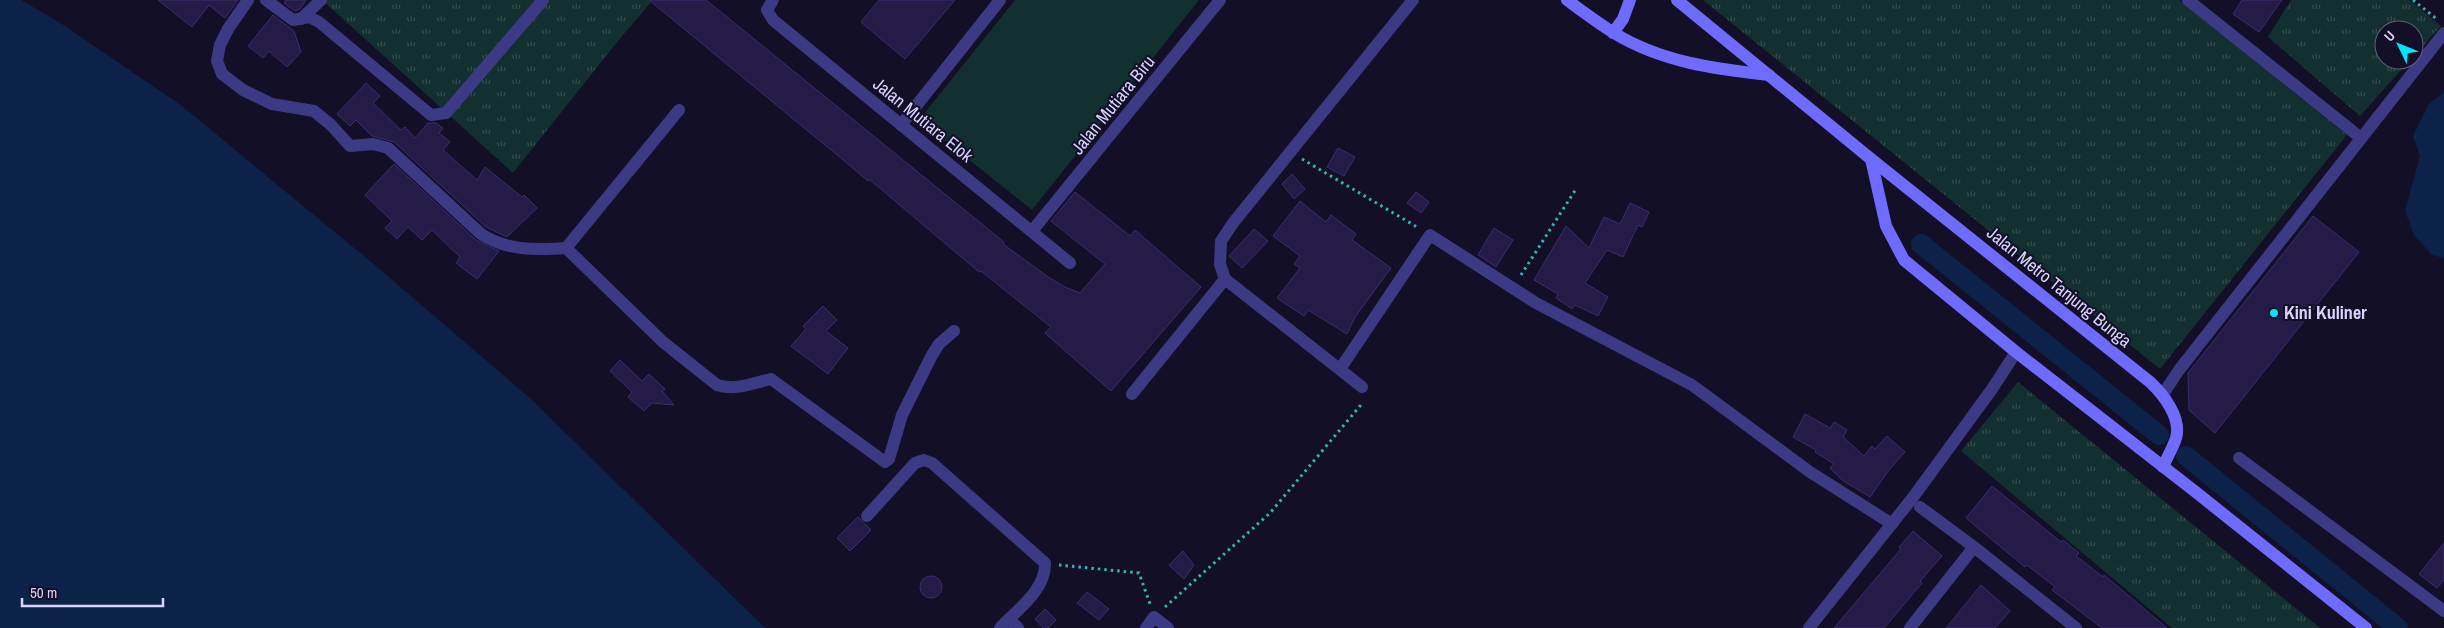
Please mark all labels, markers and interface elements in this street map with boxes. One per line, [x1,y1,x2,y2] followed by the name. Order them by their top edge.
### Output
[2374,20,2424,70] north arrow
[2380,27,2399,45] text: U
[1065,50,1160,159] street label: Jalan Mutiara Biru
[868,71,979,168] street label: Jalan Mutiara Elok
[1982,220,2137,353] street label: Jalan Metro Tanjung Bunga
[2284,300,2367,325] place label: Kini Kuliner
[2268,307,2280,319] marker: Kini Kuliner
[22,576,164,608] scale bar
[30,582,57,603] text: 50 m

